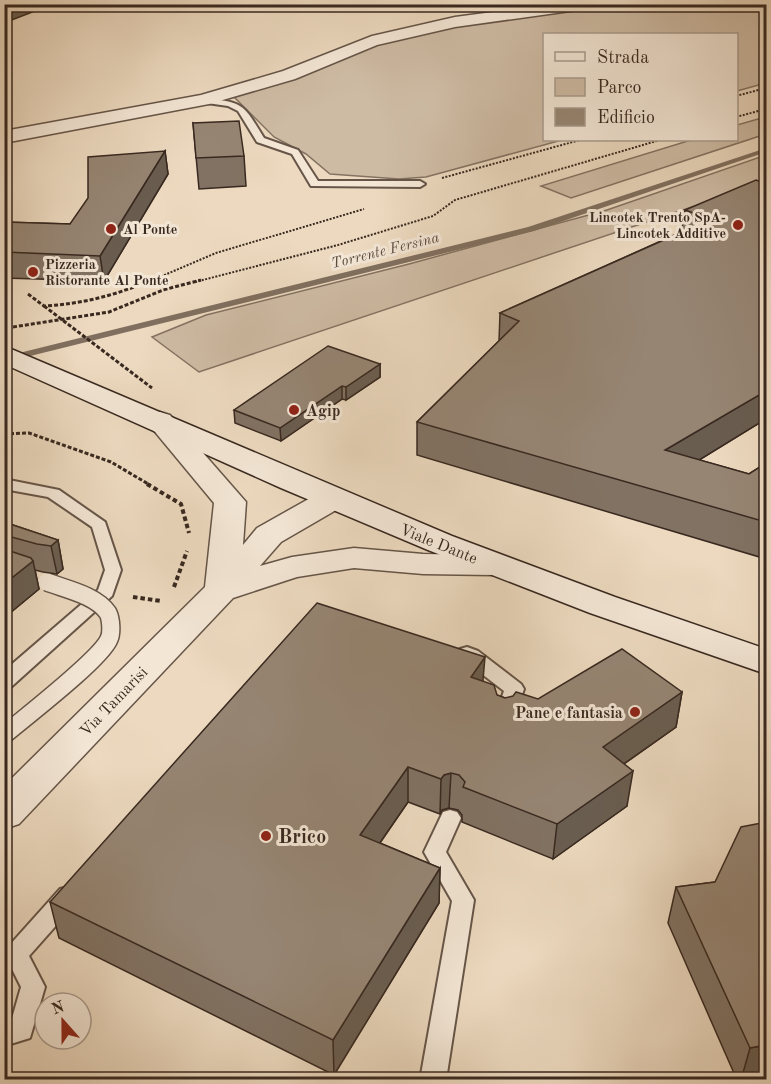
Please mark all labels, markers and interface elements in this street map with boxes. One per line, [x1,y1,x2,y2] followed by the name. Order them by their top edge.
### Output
[543,33,738,141] legend
[597,49,649,67] text: Strada
[597,79,642,97] text: Parco
[597,109,655,127] text: Edificio
[589,211,726,241] place label: Lincotek Trento SpA- Lincotek Additive
[731,218,745,232] marker: Lincotek Trento SpA- Lincotek Additive
[104,222,118,236] marker: Al Ponte
[123,223,177,237] place label: Al Ponte
[330,231,441,272] water label: Torrente Fersina
[45,258,169,288] place label: Pizzeria Ristorante Al Ponte
[26,265,40,279] marker: Pizzeria Ristorante Al Ponte
[287,403,301,417] marker: Agip
[306,404,340,420] place label: Agip
[397,522,479,568] street label: Viale Dante
[78,665,151,740] street label: Via Tamarisi
[628,705,642,719] marker: Pane e fantasia
[515,706,623,722] place label: Pane e fantasia
[278,828,326,848] place label: Brico
[259,829,273,843] marker: Brico
[33,991,93,1051] north arrow
[50,999,68,1019] text: N

